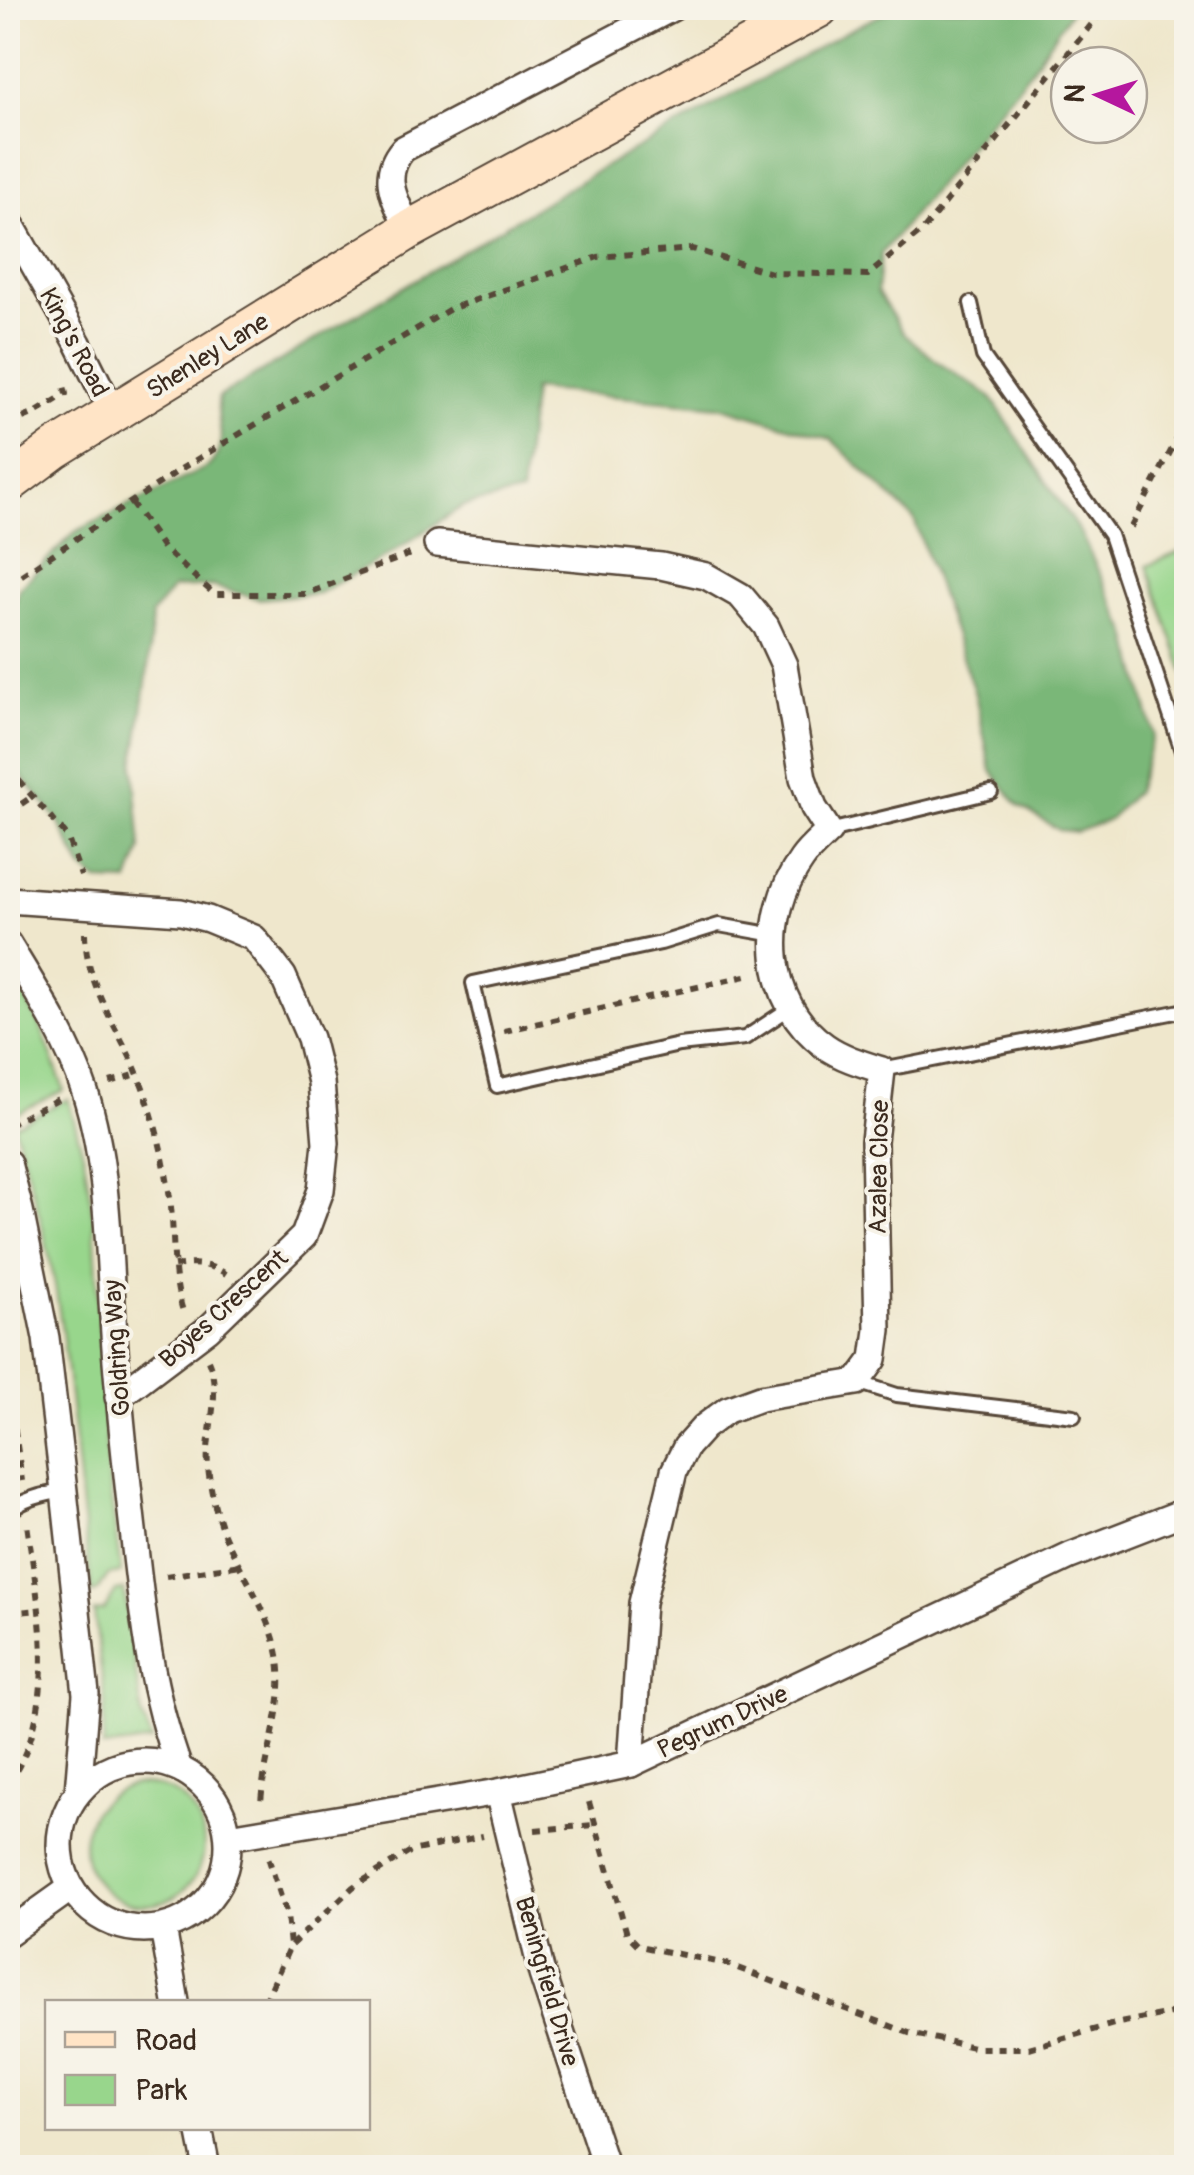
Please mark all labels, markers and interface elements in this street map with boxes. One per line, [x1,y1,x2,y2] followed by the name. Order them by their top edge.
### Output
[1049,45,1149,145] north arrow
[1057,83,1094,104] text: N
[32,283,115,403] street label: King's Road
[141,306,275,406] street label: Shenley Lane
[863,1099,896,1234] street label: Azalea Close
[153,1243,296,1375] street label: Boyes Crescent
[97,1278,138,1417] street label: Goldring Way
[652,1678,793,1766] street label: Pegrum Drive
[508,1893,586,2070] street label: Beningfield Drive
[45,2000,370,2130] legend
[135,2022,197,2059] text: Road
[135,2072,188,2109] text: Park

